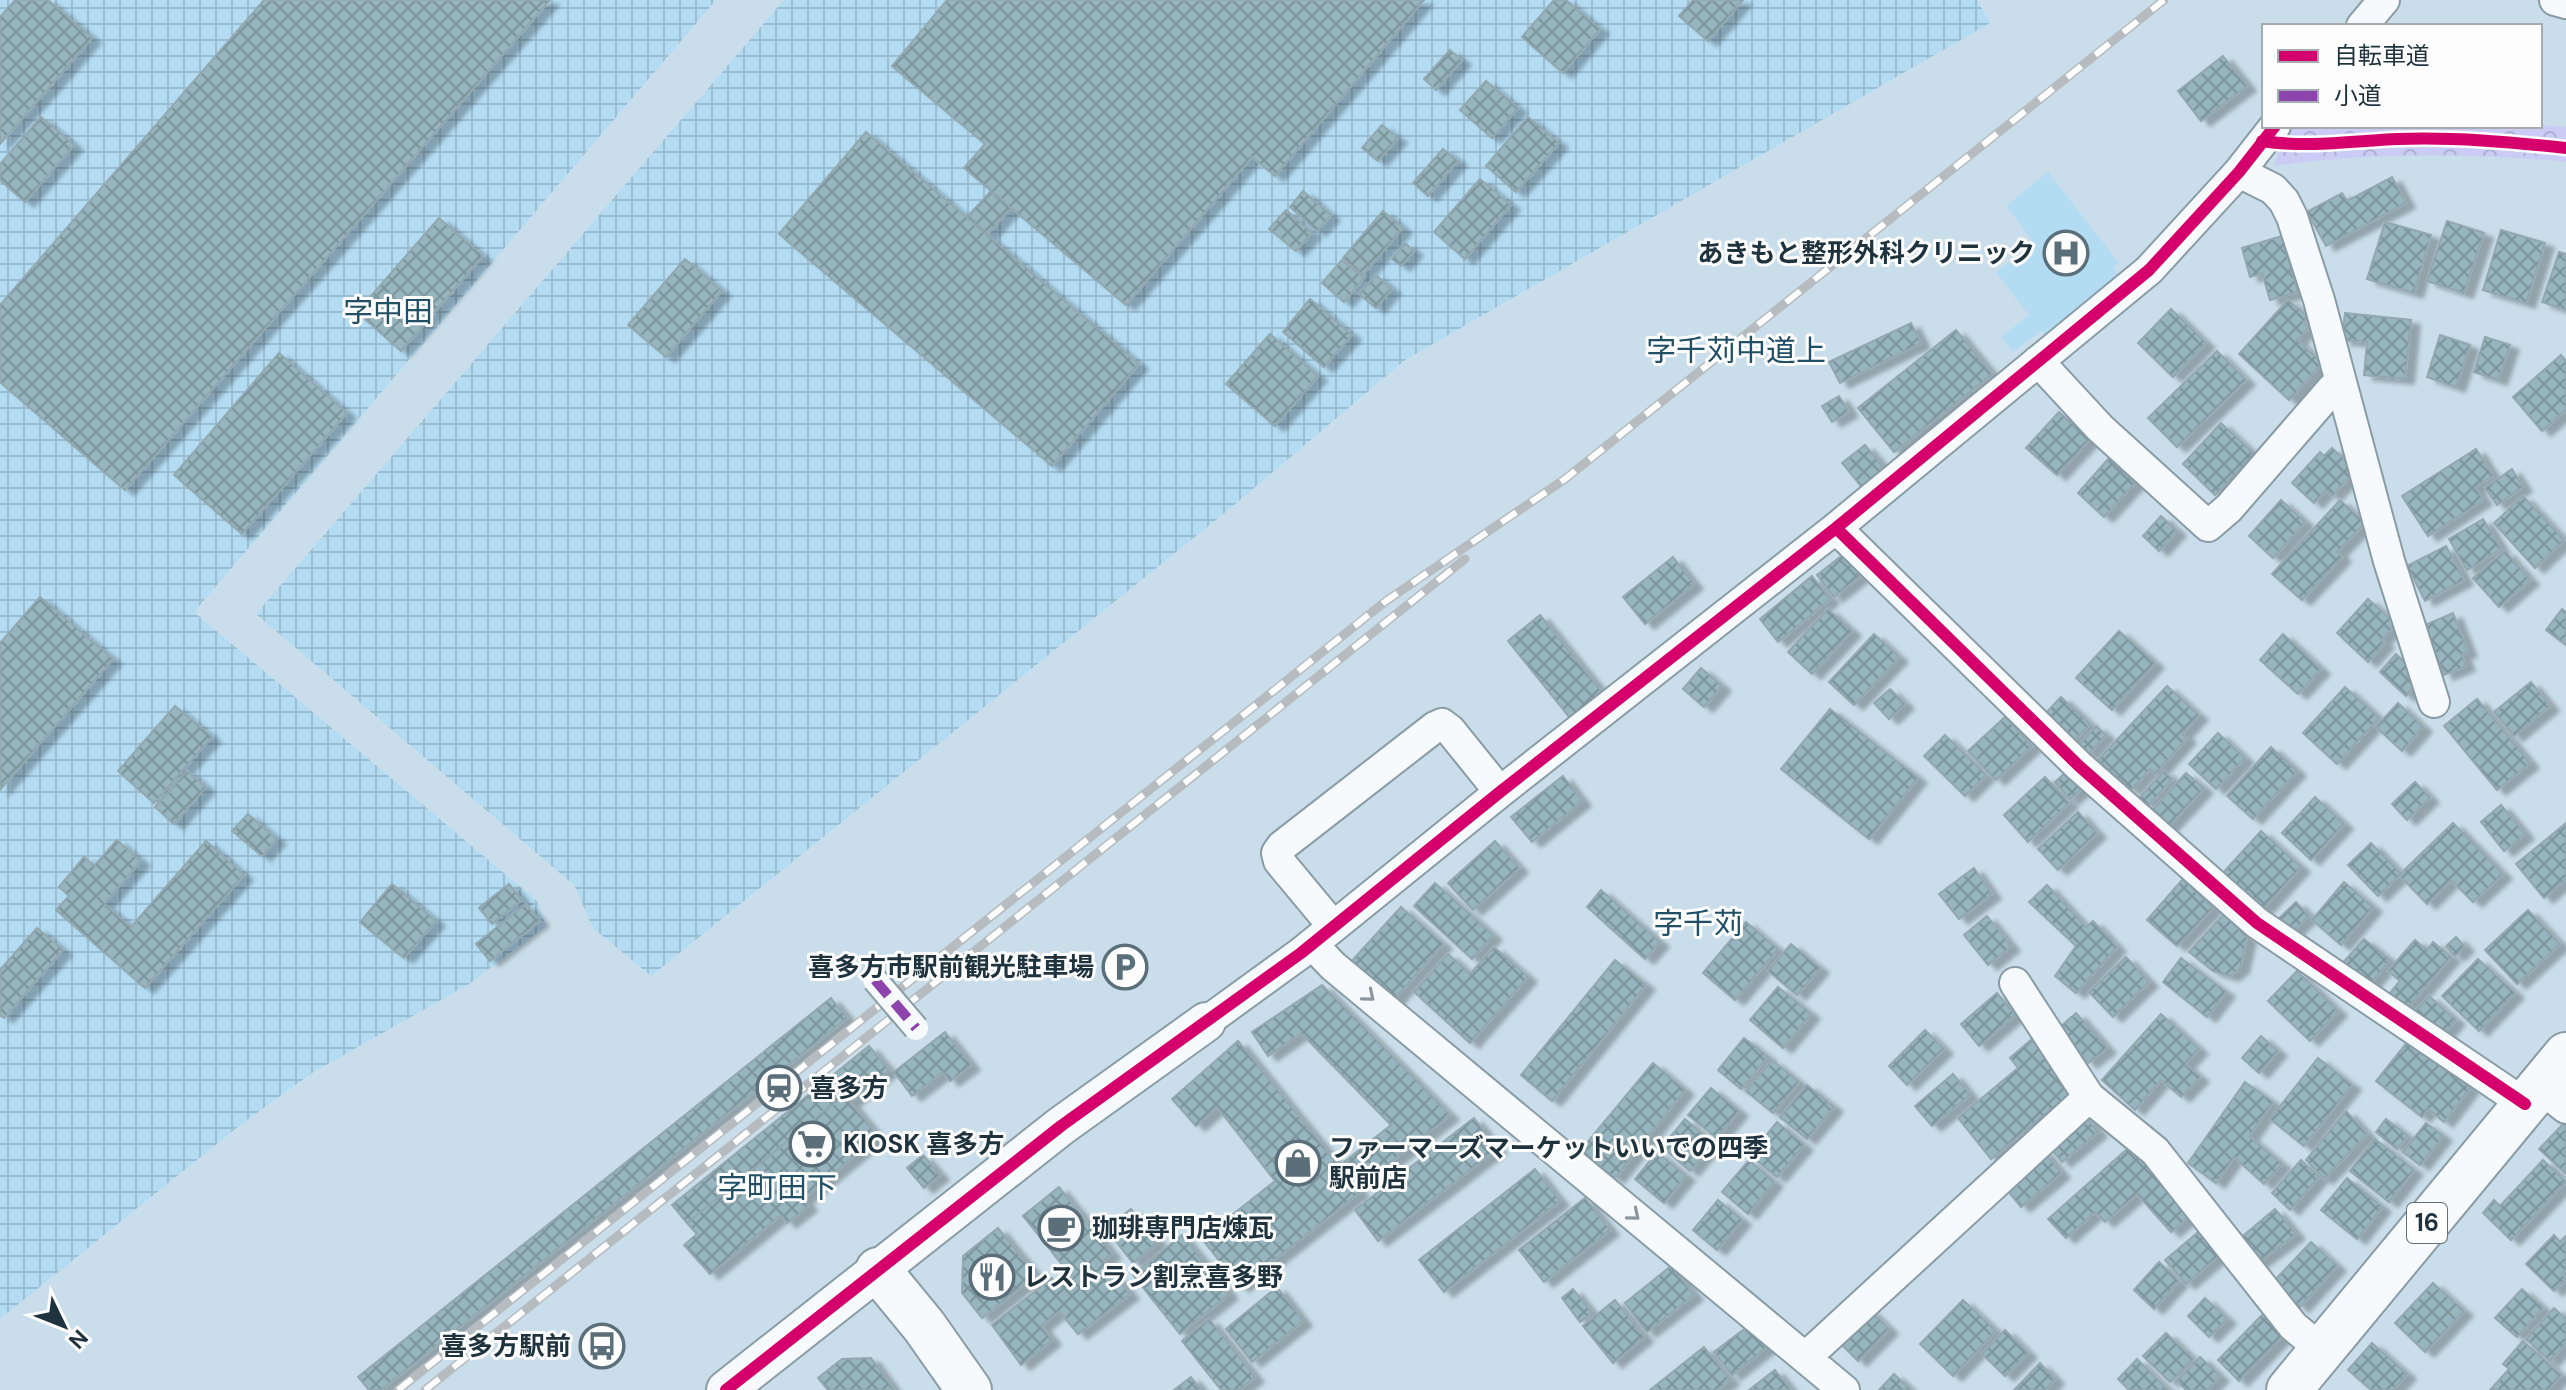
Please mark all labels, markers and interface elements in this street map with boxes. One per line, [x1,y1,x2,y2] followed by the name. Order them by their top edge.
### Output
[2262,24,2542,128] legend
[2334,40,2430,71] text: 自転車道
[2334,80,2382,111] text: 小道
[2042,229,2090,277] hospital icon: あきもと整形外科クリニック
[1698,236,2035,270] place label: あきもと整形外科クリニック
[343,292,433,331] district label: 字中田
[1646,331,1826,370] district label: 字千苅中道上
[1653,904,1743,943] district label: 字千苅
[1101,943,1149,991] parking icon: 喜多方市駅前観光駐車場
[808,950,1094,984] place label: 喜多方市駅前観光駐車場
[1360,986,1374,1001] one-way arrow
[755,1064,803,1112] station icon: 喜多方
[810,1071,888,1105] place label: 喜多方
[788,1120,836,1168] supermarket icon: KIOSK 喜多方
[843,1127,1004,1161] place label: KIOSK 喜多方
[1329,1131,1769,1195] place label: ファーマーズマーケットいいでの四季 駅前店
[1274,1139,1322,1187] shop icon: ファーマーズマーケットいいでの四季 駅前店
[717,1168,837,1207] district label: 字町田下
[2407,1203,2447,1243] road number: 16
[1037,1204,1085,1252] cafe icon: 珈琲専門店煉瓦
[1625,1205,1639,1220] one-way arrow
[1092,1211,1274,1245] place label: 珈琲専門店煉瓦
[968,1253,1016,1301] restaurant icon: レストラン割烹喜多野
[1023,1260,1283,1294] place label: レストラン割烹喜多野
[24,1286,104,1366] north arrow
[578,1322,626,1370] bus stop icon: 喜多方駅前
[62,1324,94,1355] text: N
[441,1329,571,1363] place label: 喜多方駅前

